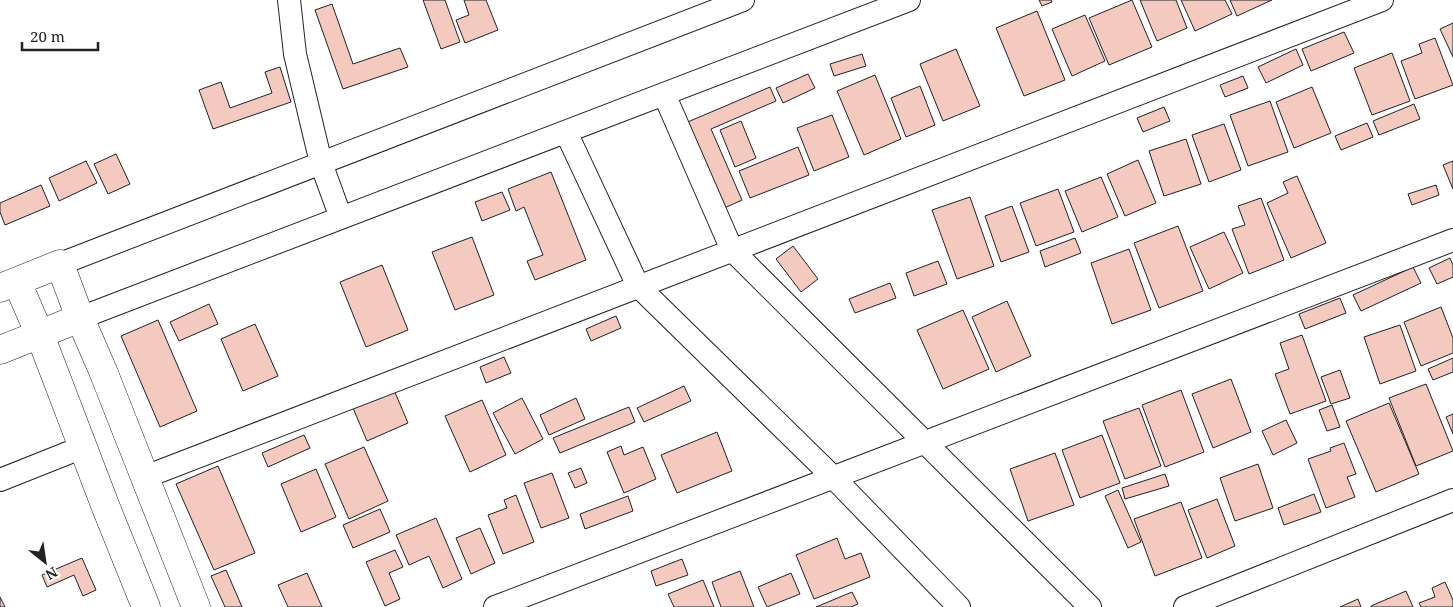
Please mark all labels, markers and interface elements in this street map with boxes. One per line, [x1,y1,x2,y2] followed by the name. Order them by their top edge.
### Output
[22,20,99,52] scale bar
[30,26,65,46] text: 20 m
[20,537,70,587] north arrow
[42,563,61,585] text: N

